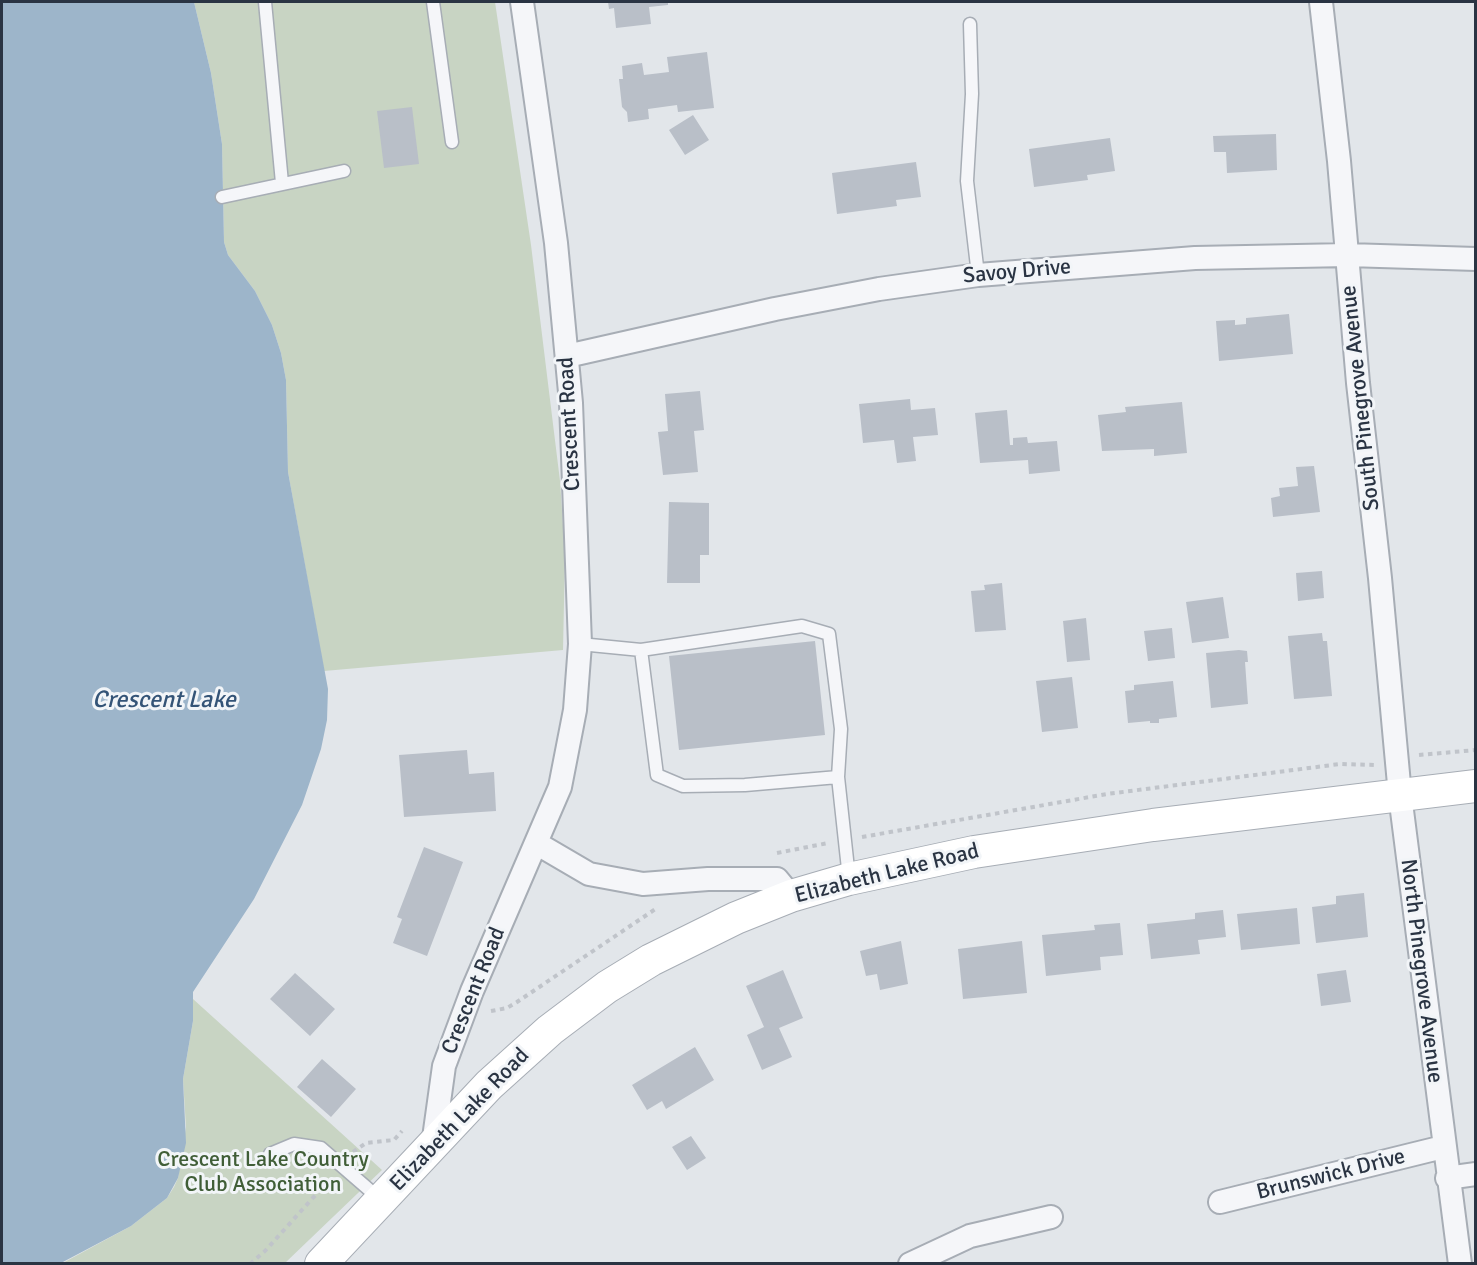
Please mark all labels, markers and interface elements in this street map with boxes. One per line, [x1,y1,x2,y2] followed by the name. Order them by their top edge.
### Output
[962,254,1072,290] street label: Savoy Drive
[1336,284,1386,512] street label: South Pinegrove Avenue
[553,356,587,492] street label: Crescent Road
[92,687,236,715] water label: Crescent Lake
[792,838,982,910] street label: Elizabeth Lake Road
[1394,857,1448,1085] street label: North Pinegrove Avenue
[437,924,511,1058] street label: Crescent Road
[385,1043,535,1197] street label: Elizabeth Lake Road
[1254,1144,1408,1206] street label: Brunswick Drive
[157,1147,369,1198] park label: Crescent Lake Country Club Association

